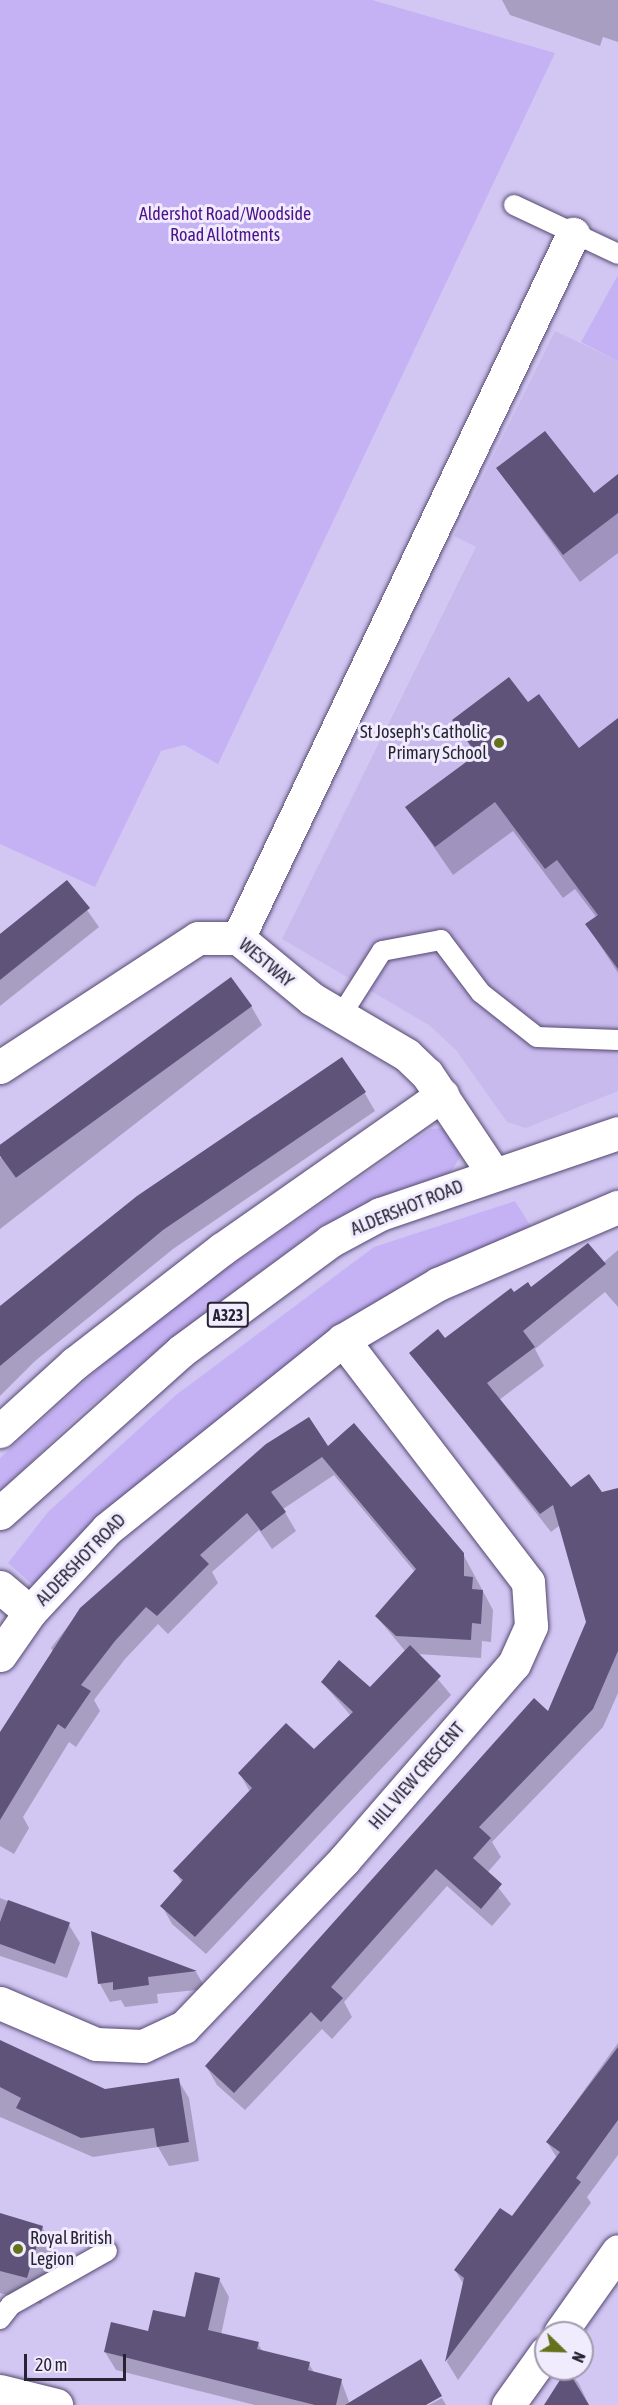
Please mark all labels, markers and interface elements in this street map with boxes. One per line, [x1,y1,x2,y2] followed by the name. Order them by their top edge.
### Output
[139,204,311,246] park label: Aldershot Road/Woodside Road Allotments
[360,722,487,764] place label: St Joseph's Catholic Primary School
[492,736,506,750] marker: St Joseph's Catholic Primary School
[234,934,298,992] street label: WESTWAY
[348,1176,466,1240] street label: ALDERSHOT ROAD
[206,1302,250,1328] road number: A323
[32,1510,130,1610] street label: ALDERSHOT ROAD
[365,1718,469,1834] street label: HILL VIEW CRESCENT
[30,2228,113,2270] place label: Royal British Legion
[11,2242,25,2256] marker: Royal British Legion
[534,2321,594,2381] north arrow
[27,2342,129,2380] scale bar
[569,2349,589,2365] text: N
[35,2354,67,2375] text: 20 m

